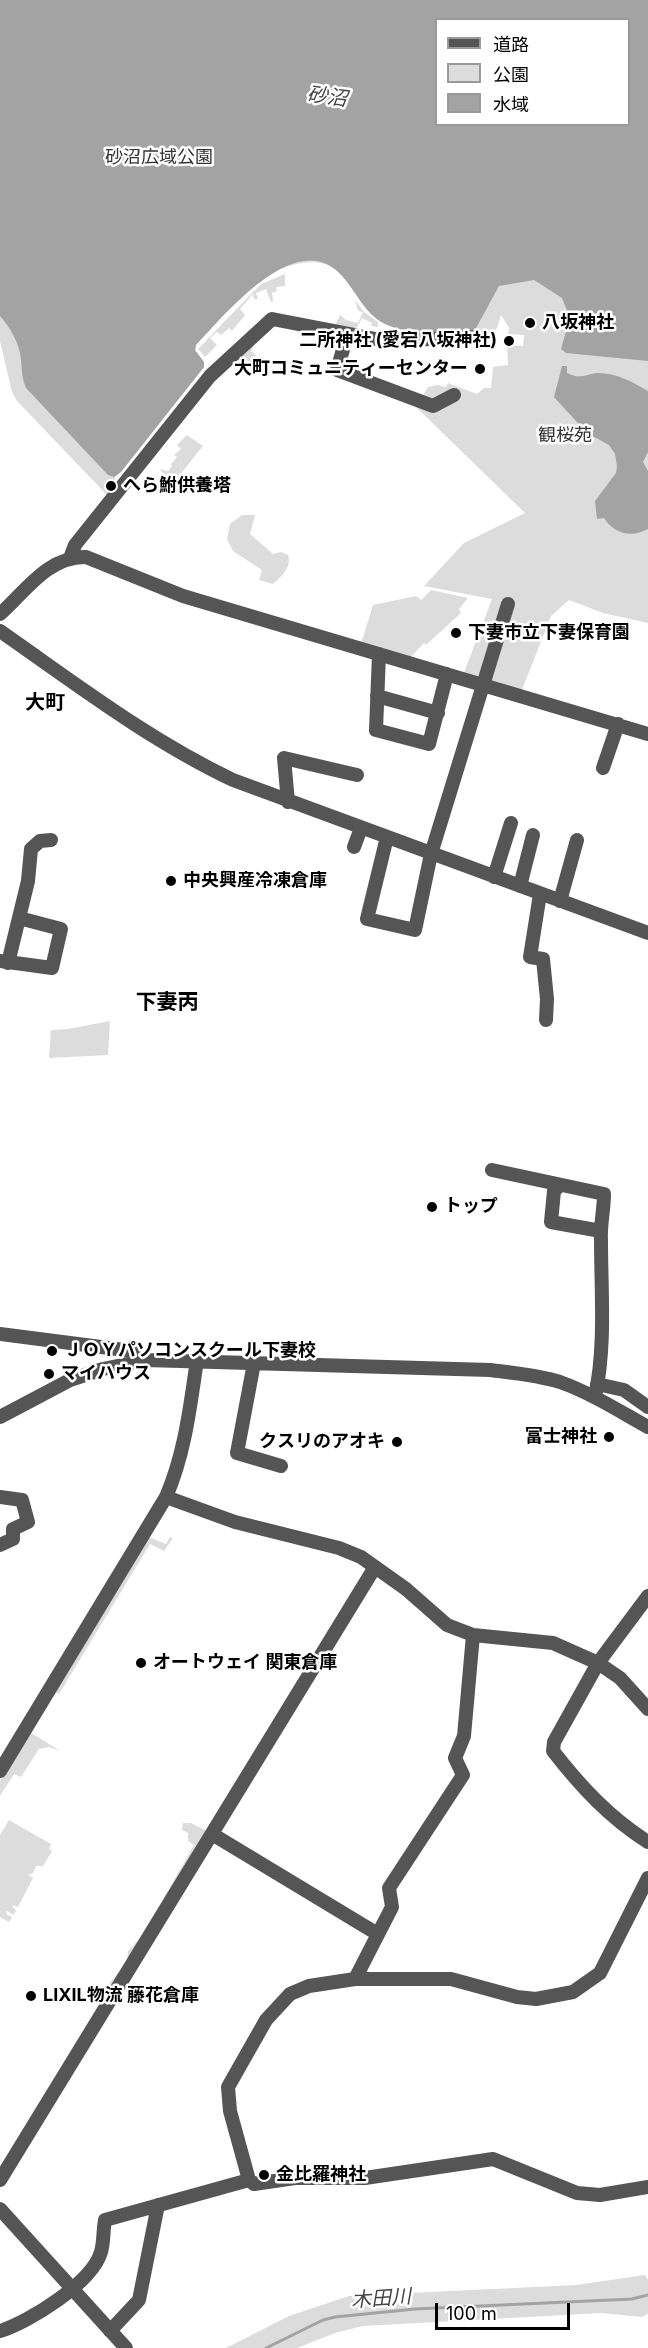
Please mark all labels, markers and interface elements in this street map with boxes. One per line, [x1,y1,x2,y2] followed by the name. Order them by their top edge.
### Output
[435,18,630,126] legend
[493,34,529,55] text: 道路
[493,64,529,85] text: 公園
[306,82,348,112] water label: 砂沼
[493,94,529,115] text: 水域
[105,147,213,169] park label: 砂沼広域公園
[542,312,614,334] place label: 八坂神社
[523,316,537,330] marker: 八坂神社
[299,330,497,352] place label: 二所神社 (愛宕八坂神社)
[502,334,516,348] marker: 二所神社 (愛宕八坂神社)
[234,358,468,380] place label: 大町コミュニティーセンター
[473,362,487,376] marker: 大町コミュニティーセンター
[538,425,592,447] park label: 観桜苑
[123,475,231,497] place label: へら鮒供養塔
[104,479,118,493] marker: へら鮒供養塔
[468,622,630,644] place label: 下妻市立下妻保育園
[449,626,463,640] marker: 下妻市立下妻保育園
[25,691,65,715] district label: 大町
[183,870,327,892] place label: 中央興産冷凍倉庫
[164,874,178,888] marker: 中央興産冷凍倉庫
[136,990,198,1016] district label: 下妻丙
[444,1196,498,1218] place label: トップ
[425,1200,439,1214] marker: トップ
[64,1340,316,1362] place label: ＪＯＹパソコンスクール下妻校
[45,1344,59,1358] marker: ＪＯＹパソコンスクール下妻校
[61,1363,151,1385] place label: マイハウス
[42,1367,56,1381] marker: マイハウス
[525,1426,597,1448] place label: 富士神社
[602,1430,616,1444] marker: 富士神社
[259,1431,385,1453] place label: クスリのアオキ
[390,1435,404,1449] marker: クスリのアオキ
[153,1652,337,1674] place label: オートウェイ 関東倉庫
[134,1656,148,1670] marker: オートウェイ 関東倉庫
[43,1985,199,2007] place label: LIXIL物流 藤花倉庫
[24,1989,38,2003] marker: LIXIL物流 藤花倉庫
[276,2164,366,2186] place label: 金比羅神社
[257,2168,271,2182] marker: 金比羅神社
[350,2285,412,2313] water label: 木田川
[438,2291,573,2329] scale bar
[446,2303,497,2324] text: 100 m

